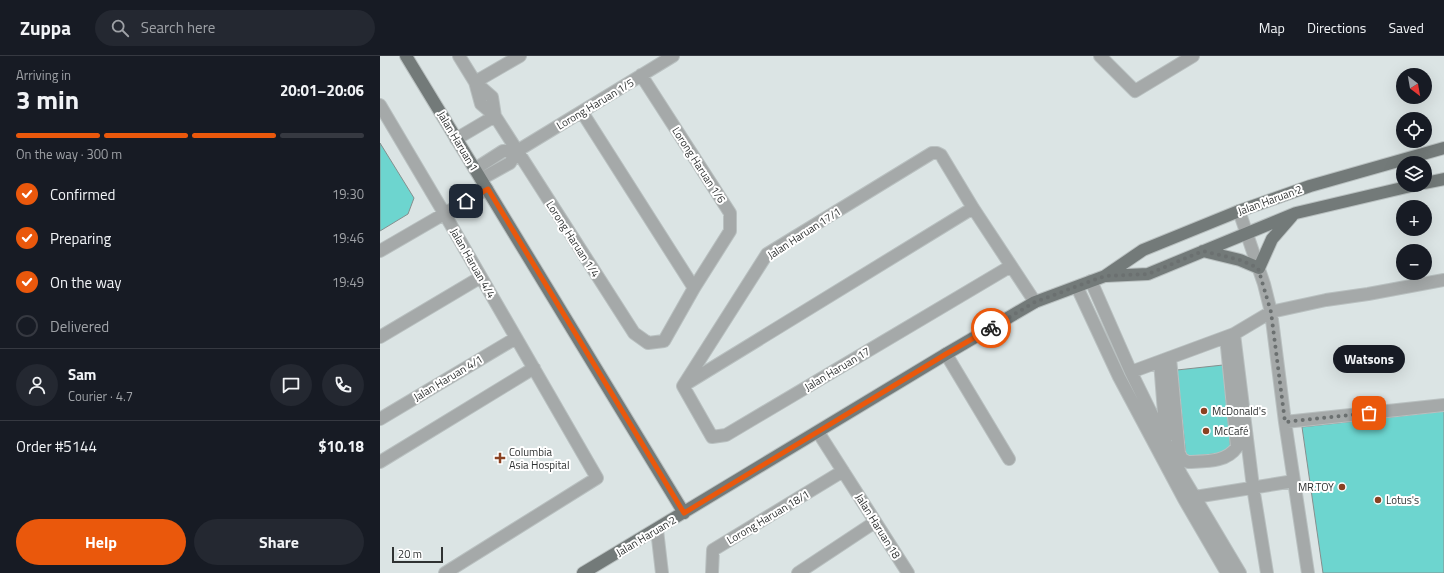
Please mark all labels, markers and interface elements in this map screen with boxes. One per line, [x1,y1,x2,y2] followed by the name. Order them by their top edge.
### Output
[95,10,375,46] search box
[20,13,71,42] text: Zuppa
[141,16,215,39] text: Search here
[109,17,131,39] icon: search
[1259,17,1285,38] text: Map
[1307,17,1366,38] text: Directions
[1388,17,1424,38] text: Saved
[16,65,71,85] text: Arriving in
[1396,68,1432,104] north arrow
[1396,68,1432,280] map controls
[553,75,637,133] street label: Lorong Haruan 1/5
[280,79,364,102] text: 20:01–20:06
[16,80,79,119] text: 3 min
[434,108,482,174] street label: Jalan Haruan 1
[1396,112,1432,148] button: locate
[668,124,730,206] street label: Lorong Haruan 1/6
[16,144,122,164] text: On the way · 300 m
[1396,156,1432,192] button: layers
[1235,181,1305,219] street label: Jalan Haruan 2
[16,183,38,205] icon: check
[50,183,115,206] text: Confirmed
[332,184,364,204] text: 19:30
[449,184,483,218] pin
[455,190,477,212] icon: home
[542,198,604,280] street label: Lorong Haruan 1/4
[1396,200,1432,236] button: +
[764,203,844,263] street label: Jalan Haruan 17/1
[446,225,500,301] street label: Jalan Haruan 4/4
[16,227,38,249] icon: check
[50,227,111,250] text: Preparing
[332,228,364,248] text: 19:46
[1396,244,1432,280] button: −
[16,271,38,293] icon: check
[50,271,122,294] text: On the way
[332,272,364,292] text: 19:49
[971,308,1011,348] courier
[50,315,109,338] text: Delivered
[980,317,1002,339] icon: bike
[801,343,873,395] street label: Jalan Haruan 17
[1333,345,1405,373] callout: Watsons
[1344,349,1394,369] text: Watsons
[410,351,486,405] street label: Jalan Haruan 4/1
[68,363,96,386] text: Sam
[16,364,58,406] button: person
[270,364,312,406] button: chat
[322,364,364,406] button: phone
[68,386,133,406] text: Courier · 4.7
[1352,396,1386,430] pin
[1358,402,1380,424] icon: bag
[1212,403,1266,419] place label: McDonald's
[1199,406,1209,416] marker: McDonald's
[1214,423,1249,439] place label: McCafé
[1201,426,1211,436] marker: McCafé
[16,435,97,458] text: Order #5144
[318,435,364,458] text: $10.18
[509,444,569,473] place label: Columbia Asia Hospital
[494,452,506,464] marker: Columbia Asia Hospital
[1298,479,1334,495] place label: MR.TOY
[1337,482,1347,492] marker: MR.TOY
[724,486,812,548] street label: Lorong Haruan 18/1
[852,490,904,562] street label: Jalan Haruan 18
[1386,492,1419,508] place label: Lotus's
[1373,495,1383,505] marker: Lotus's
[613,512,679,560] street label: Jalan Haruan 2
[16,519,186,565] button: Help
[194,519,364,565] button: Share
[392,545,443,564] scale bar
[398,546,422,562] text: 20 m

